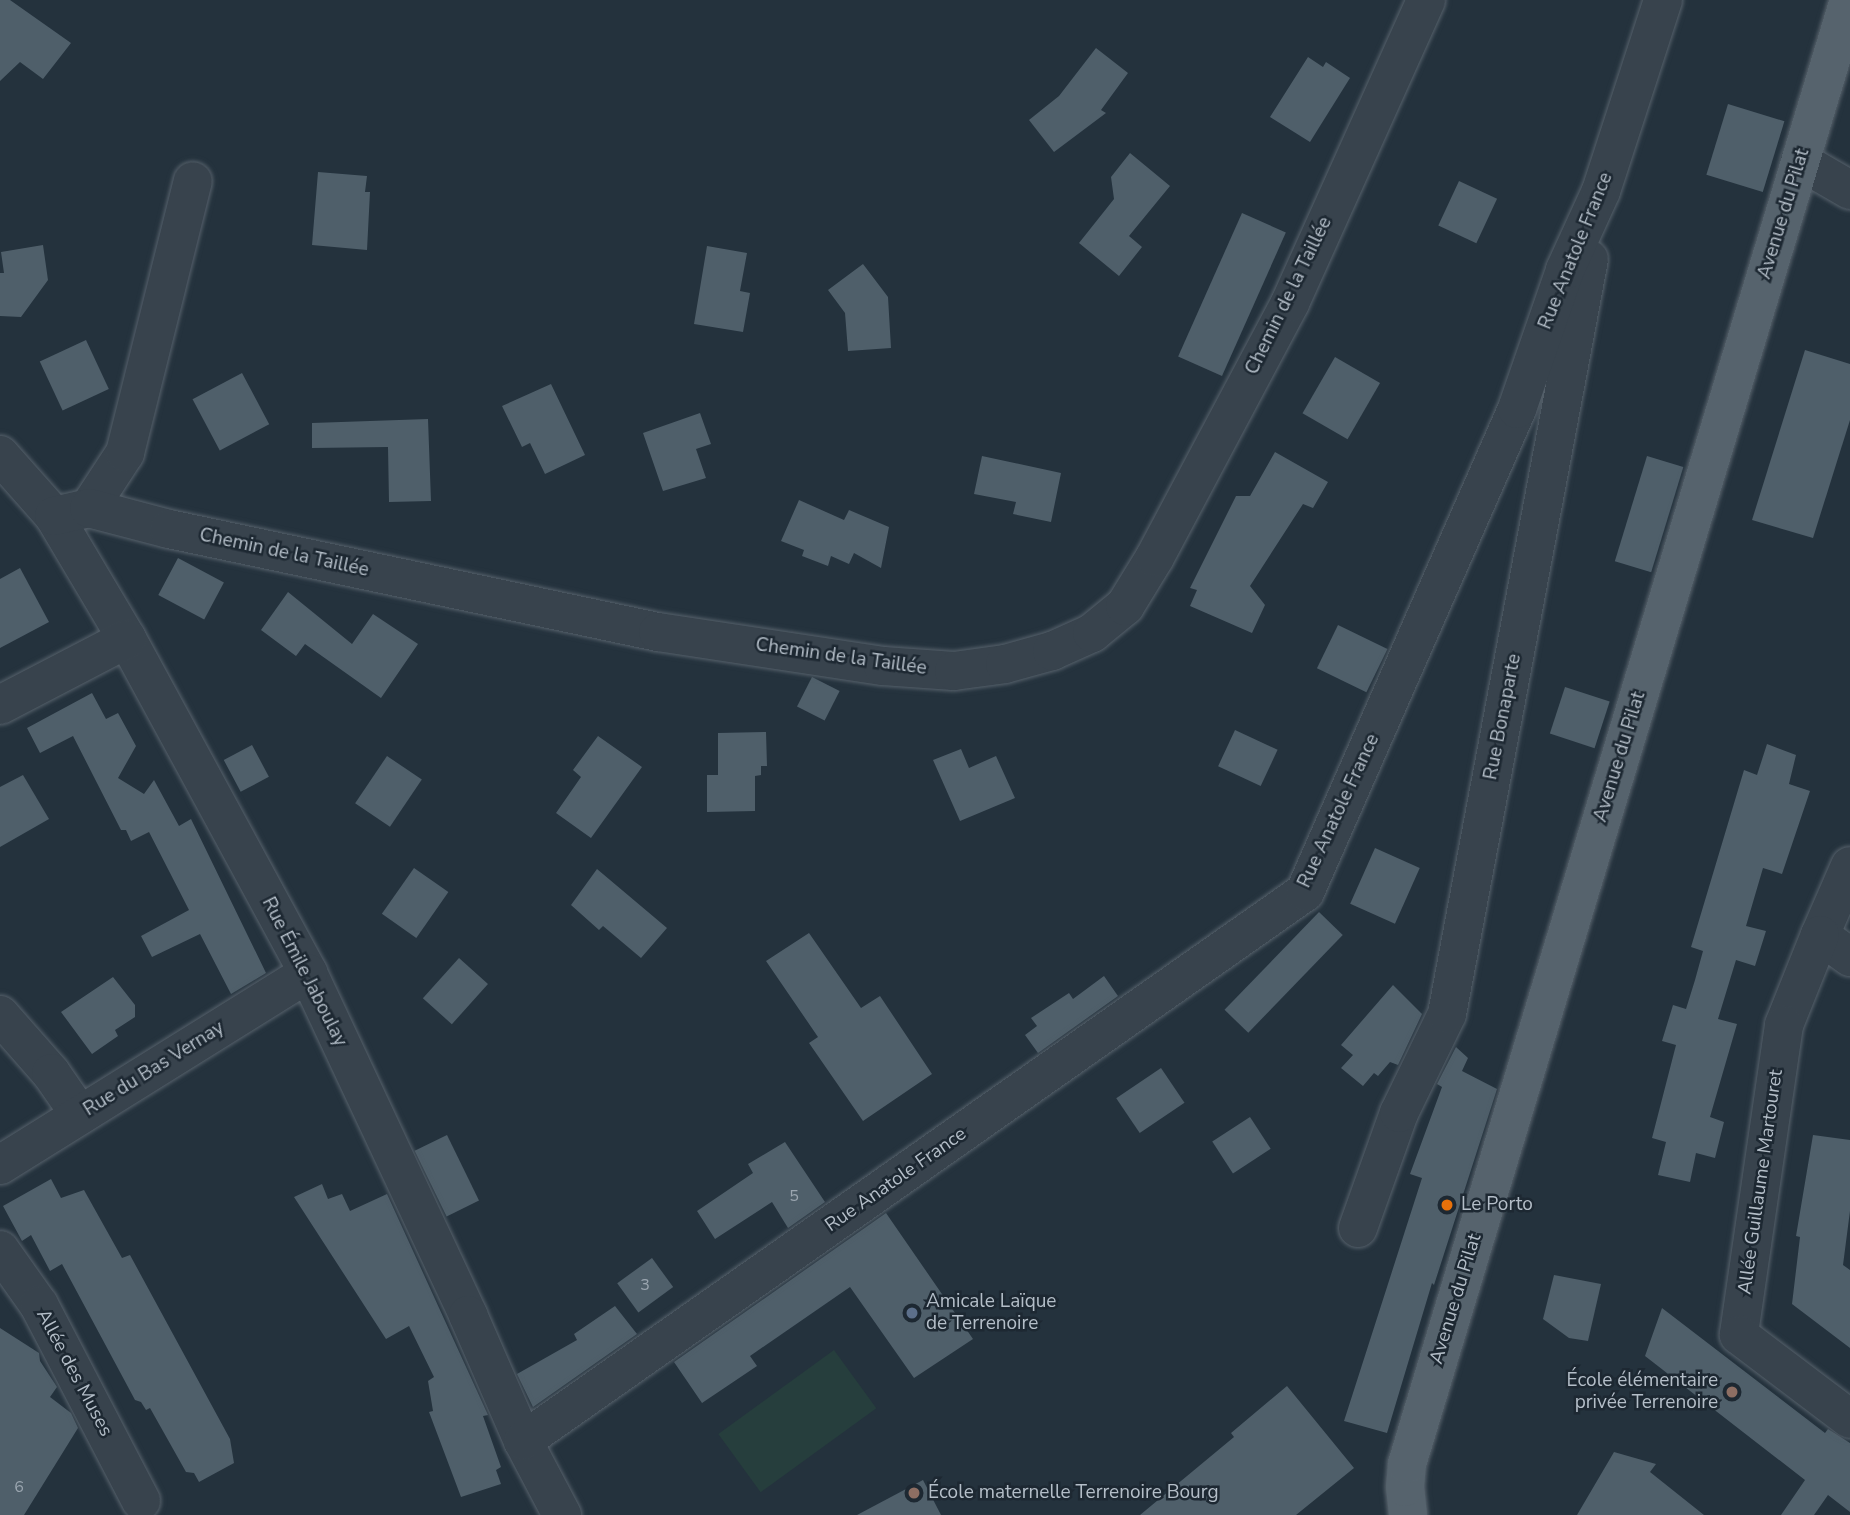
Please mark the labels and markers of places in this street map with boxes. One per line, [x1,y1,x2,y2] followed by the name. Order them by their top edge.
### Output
[1461,1194,1533,1216] place label: Le Porto
[1439,1197,1455,1213] marker: Le Porto
[926,1291,1056,1335] place label: Amicale Laïque de Terrenoire
[904,1305,920,1321] marker: Amicale Laïque de Terrenoire
[1566,1370,1718,1414] place label: École élémentaire privée Terrenoire
[1724,1384,1740,1400] marker: École élémentaire privée Terrenoire
[928,1482,1219,1504] place label: École maternelle Terrenoire Bourg
[906,1485,922,1501] marker: École maternelle Terrenoire Bourg

